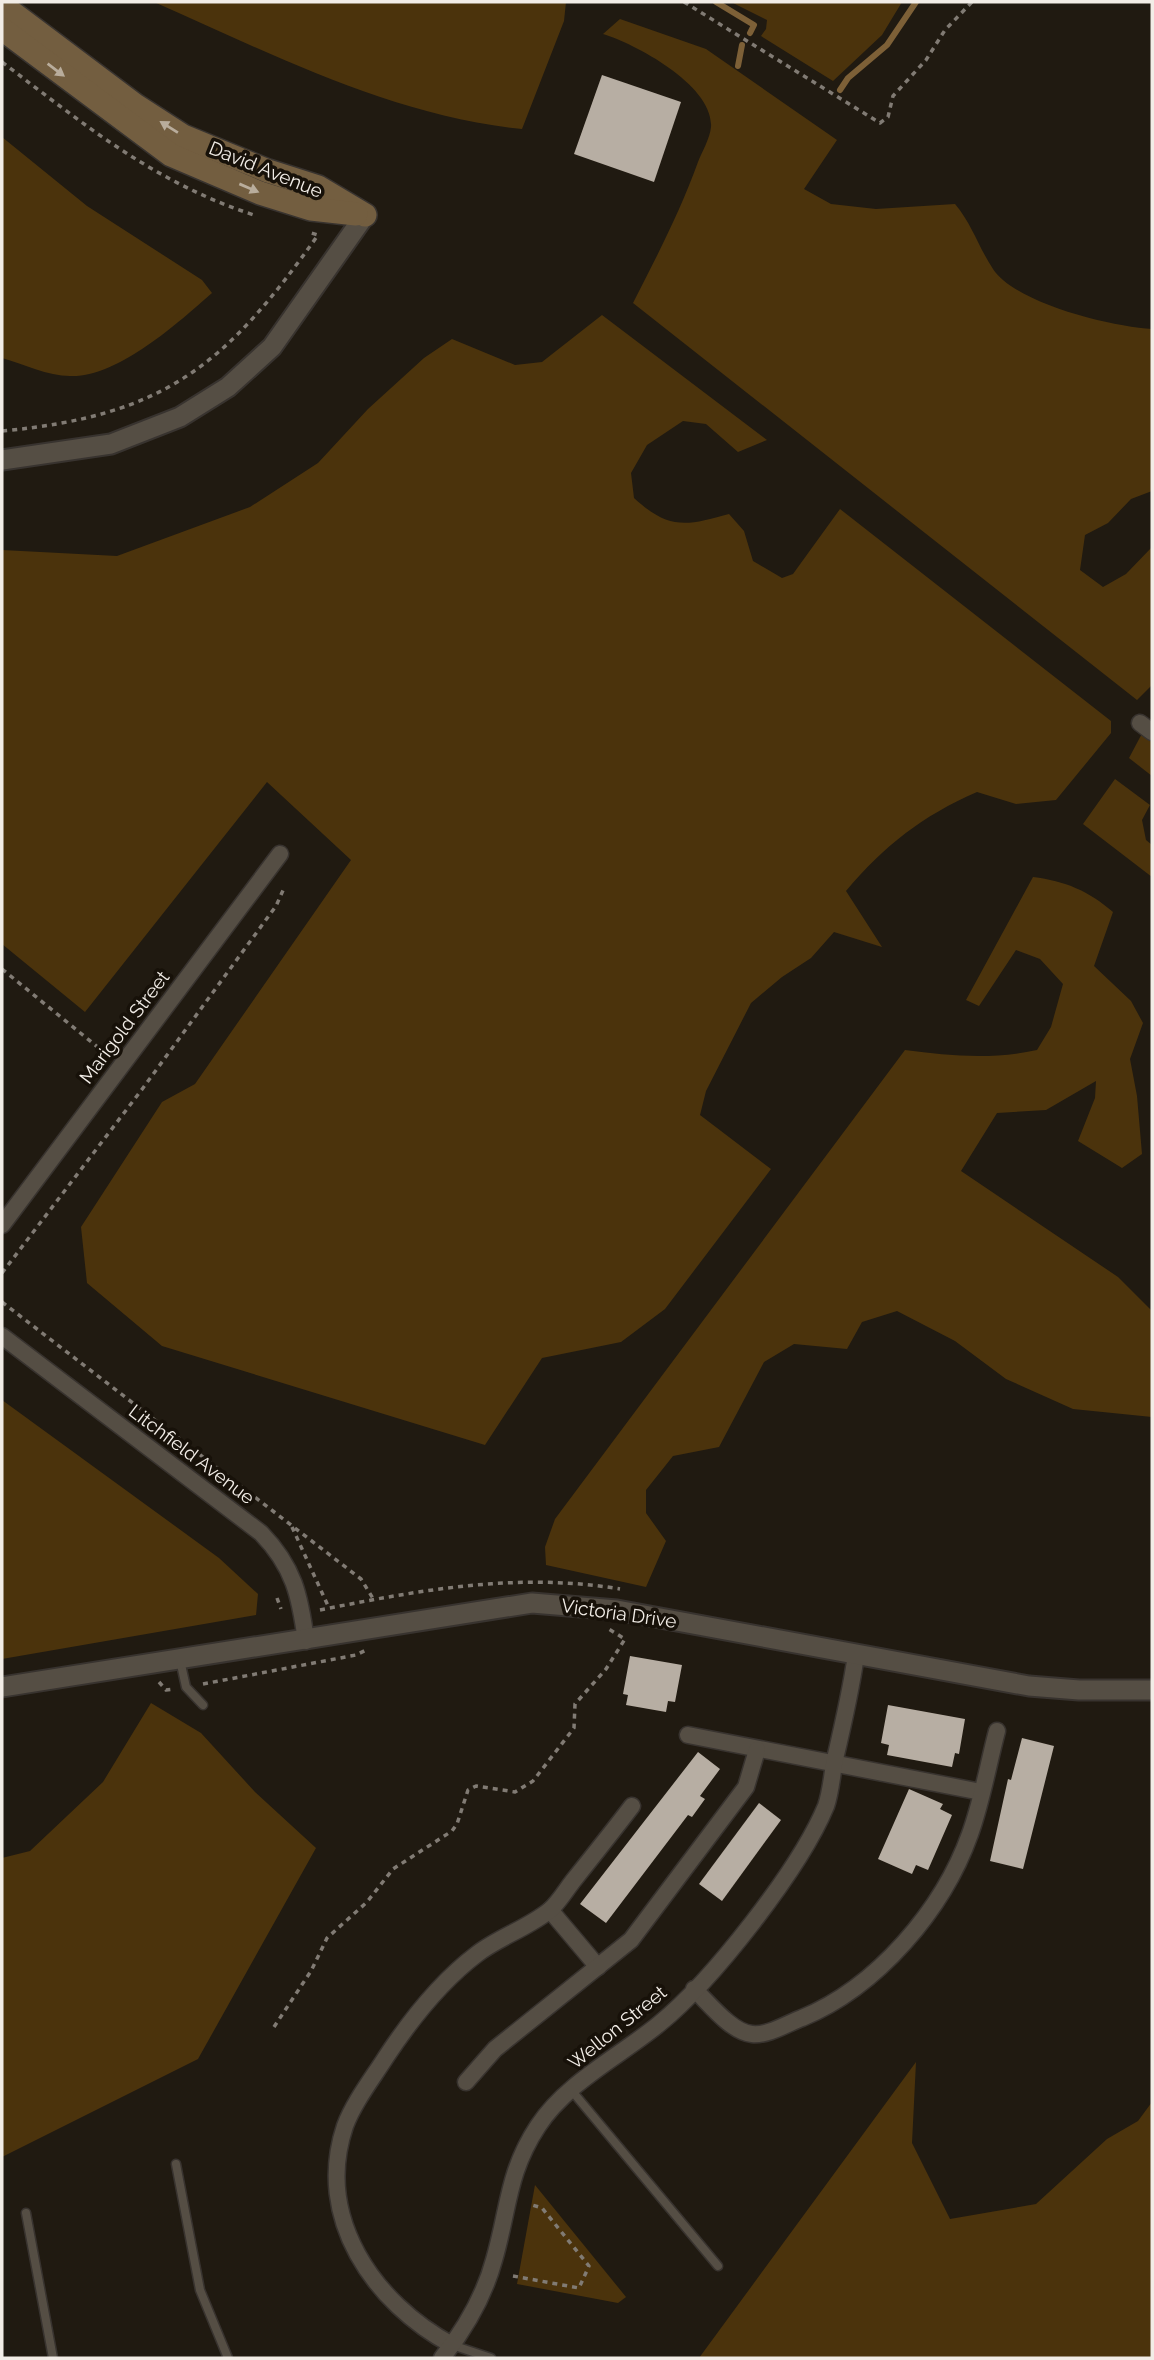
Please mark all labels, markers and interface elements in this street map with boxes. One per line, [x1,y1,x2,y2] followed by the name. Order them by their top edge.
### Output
[47,62,65,76] one-way arrow
[159,120,179,133] one-way arrow
[206,136,326,202] street label: David Avenue
[239,182,259,194] one-way arrow
[75,966,174,1088] street label: Marigold Street
[125,1400,259,1508] street label: Litchfield Avenue
[560,1594,678,1632] street label: Victoria Drive
[563,1980,671,2073] street label: Wellon Street

